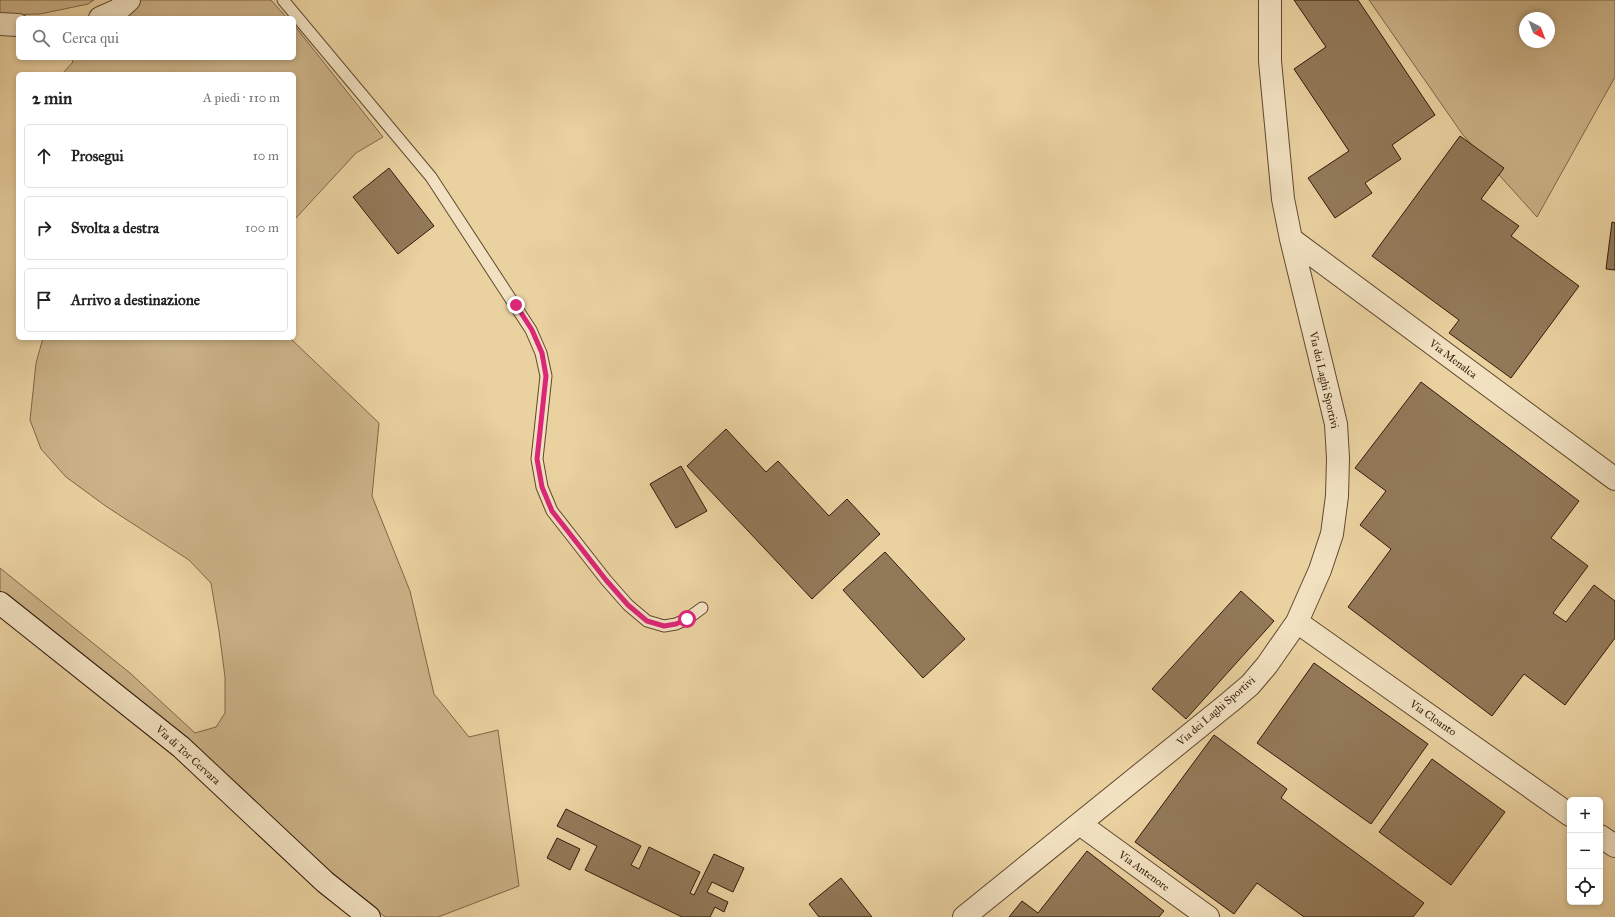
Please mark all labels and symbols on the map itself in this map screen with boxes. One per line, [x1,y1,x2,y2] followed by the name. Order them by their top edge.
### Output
[1519,12,1555,48] north arrow
[507,296,525,314] route end
[1306,329,1342,430] street label: Via dei Laghi Sportivi
[1426,336,1480,381] street label: Via Menalca
[678,610,696,628] route start
[1174,674,1258,749] street label: Via dei Laghi Sportivi
[1406,697,1459,739] street label: Via Cloanto
[152,722,223,788] street label: Via di Tor Cervara
[1115,848,1172,894] street label: Via Antenore

